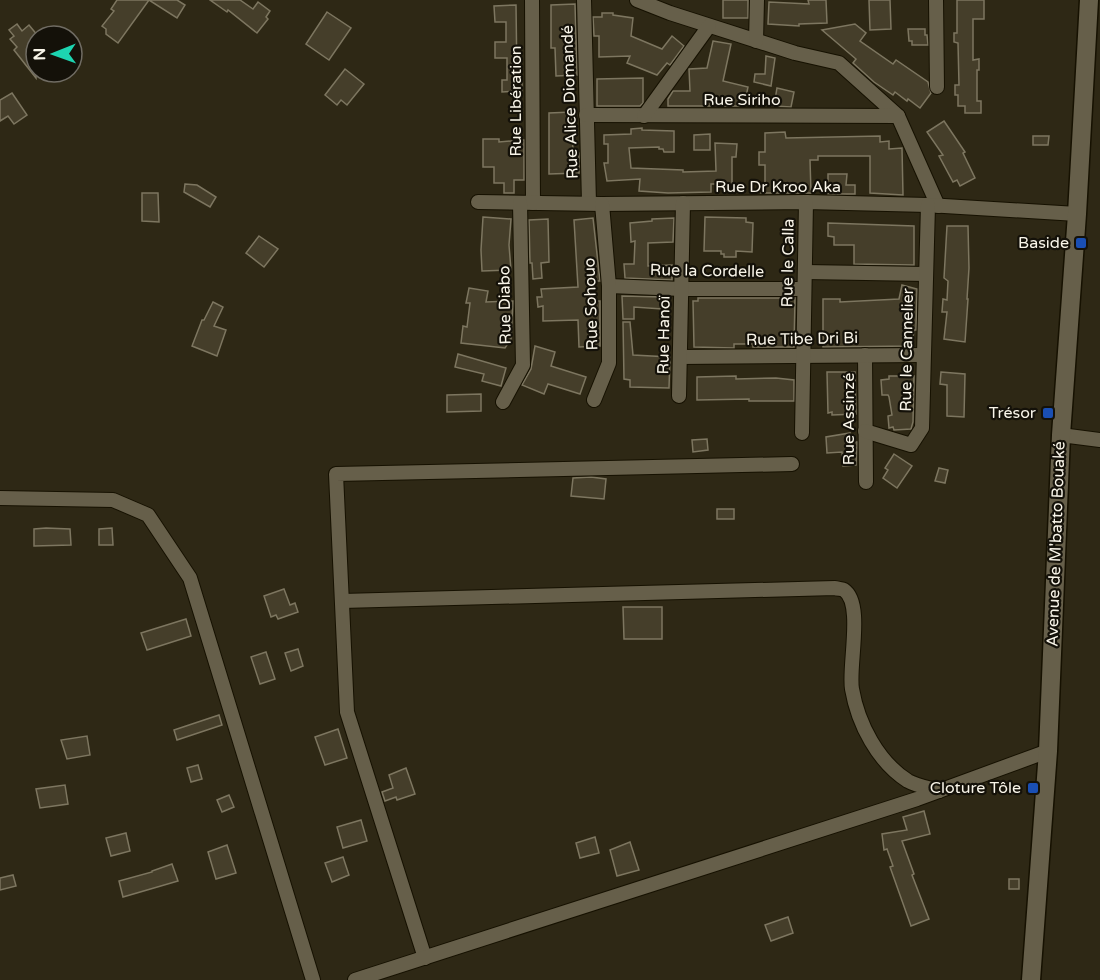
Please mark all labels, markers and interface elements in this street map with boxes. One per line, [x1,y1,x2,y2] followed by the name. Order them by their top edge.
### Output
[24,24,84,84] north arrow
[557,25,583,179] street label: Rue Alice Diomandé
[506,45,526,157] street label: Rue Libération
[30,48,50,61] text: N
[703,90,781,110] street label: Rue Siriho
[715,177,841,197] street label: Rue Dr Kroo Aka
[777,219,799,307] street label: Rue le Calla
[1018,233,1069,253] place label: Baside
[1074,236,1088,250] marker: Baside
[579,257,603,351] street label: Rue Sohouo
[650,260,764,282] street label: Rue la Cordelle
[494,265,516,345] street label: Rue Diabo
[896,287,918,412] street label: Rue le Cannelier
[653,294,675,375] street label: Rue Hanoï
[746,328,858,350] street label: Rue Tibe Dri Bi
[839,373,859,465] street label: Rue Assinzé
[989,403,1037,423] place label: Trésor
[1041,406,1055,420] marker: Trésor
[1042,441,1070,647] street label: Avenue de M'batto Bouaké
[930,778,1021,798] place label: Cloture Tôle
[1026,781,1040,795] marker: Cloture Tôle

